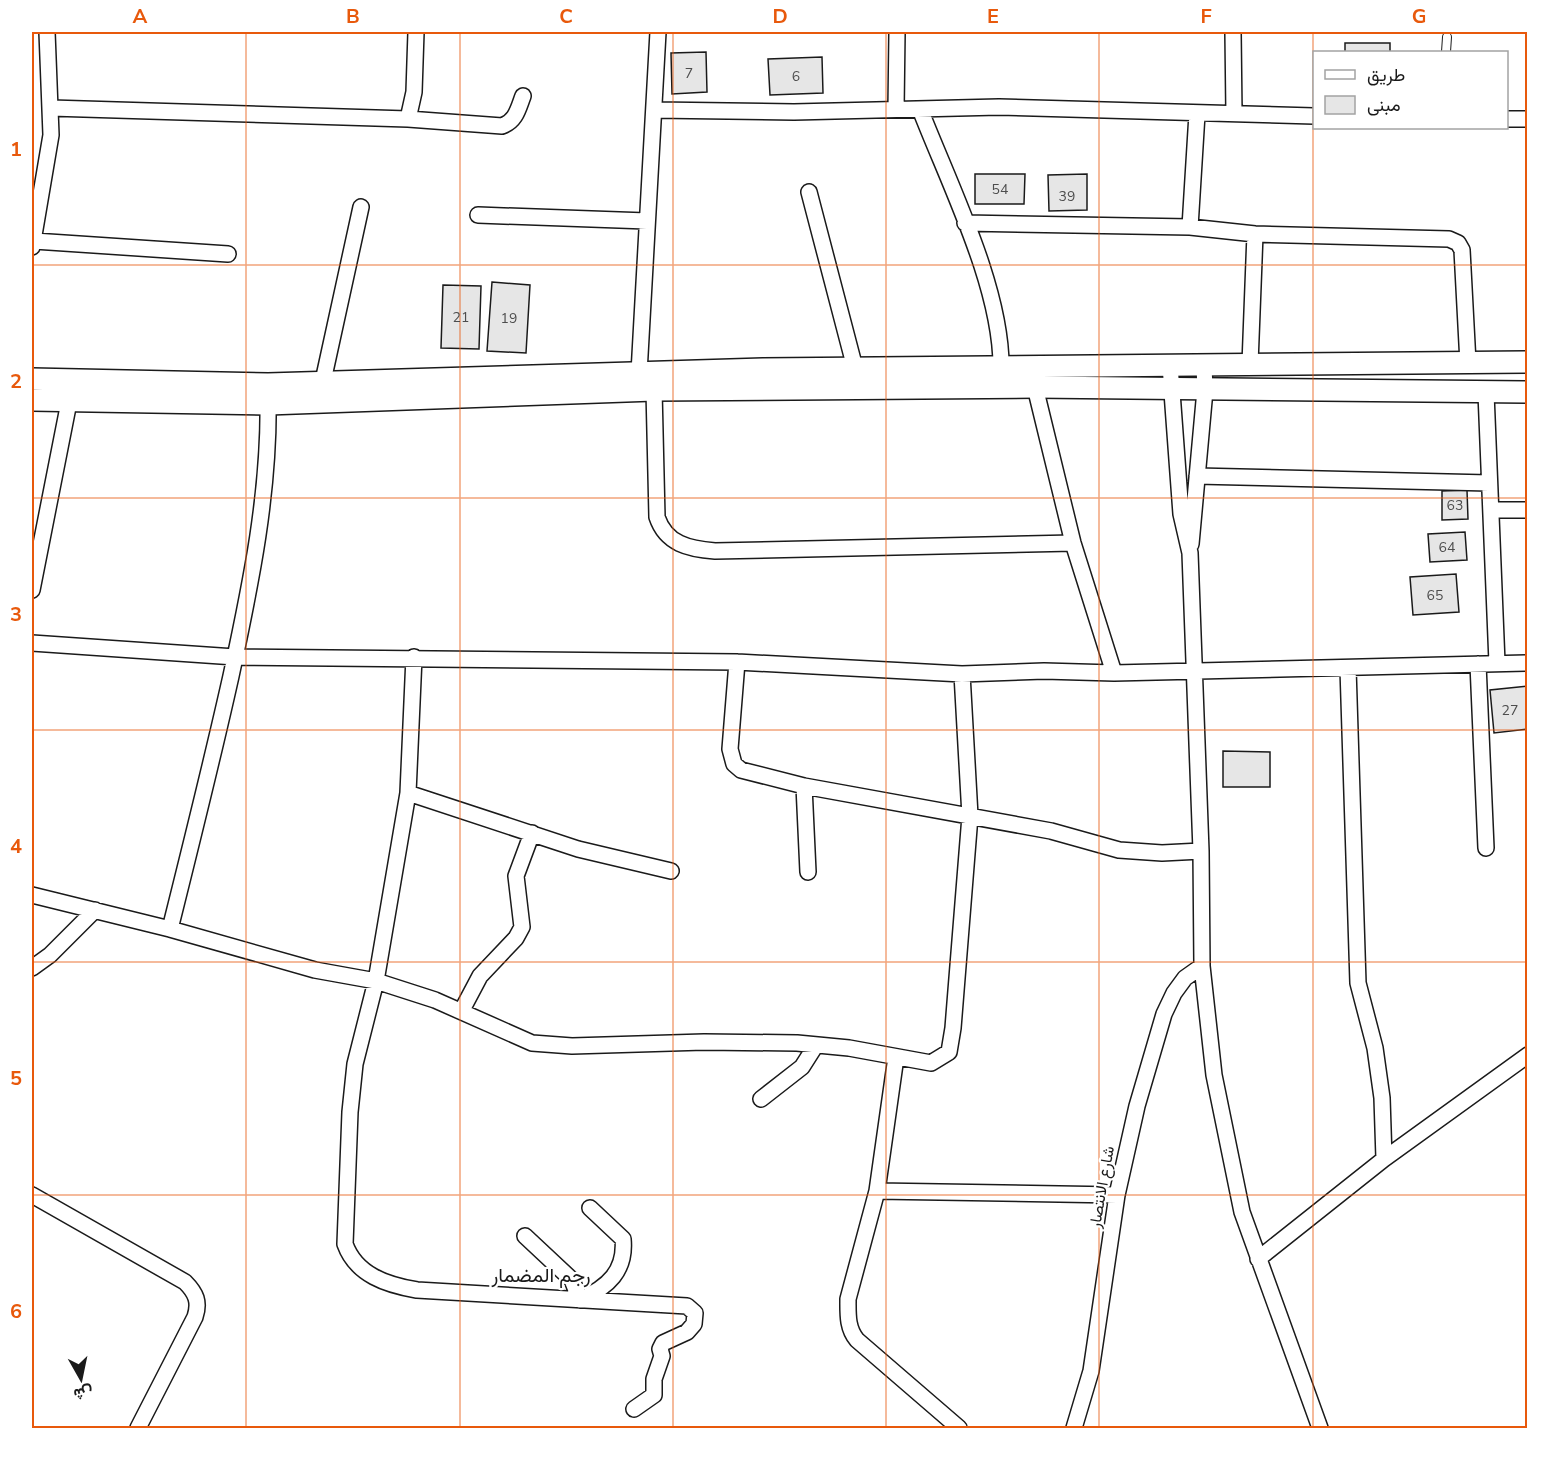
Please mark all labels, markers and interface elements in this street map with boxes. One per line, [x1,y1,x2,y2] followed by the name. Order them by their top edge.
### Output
[133,3,148,30] text: A
[346,3,360,30] text: B
[559,3,573,30] text: C
[772,3,788,30] text: D
[987,3,999,30] text: E
[1200,3,1212,30] text: F
[1412,3,1426,30] text: G
[1313,51,1508,129] legend
[1367,63,1405,87] text: طريق
[685,64,693,83] house number: 7
[792,67,800,86] house number: 6
[1367,93,1401,117] text: مبنى
[10,136,22,163] text: 1
[992,180,1008,199] house number: 54
[1059,187,1075,206] house number: 39
[453,308,469,327] house number: 21
[501,309,517,328] house number: 19
[10,368,22,395] text: 2
[1447,496,1463,515] house number: 63
[1439,538,1455,557] house number: 64
[1427,586,1443,605] house number: 65
[10,601,22,628] text: 3
[1502,701,1518,720] house number: 27
[10,833,22,860] text: 4
[10,1065,22,1092] text: 5
[1084,1144,1120,1231] street label: شارع الانتصار
[490,1262,591,1289] district label: رجم المضمار
[10,1298,22,1325] text: 6
[51,1349,111,1409] north arrow
[72,1380,94,1405] text: ش

